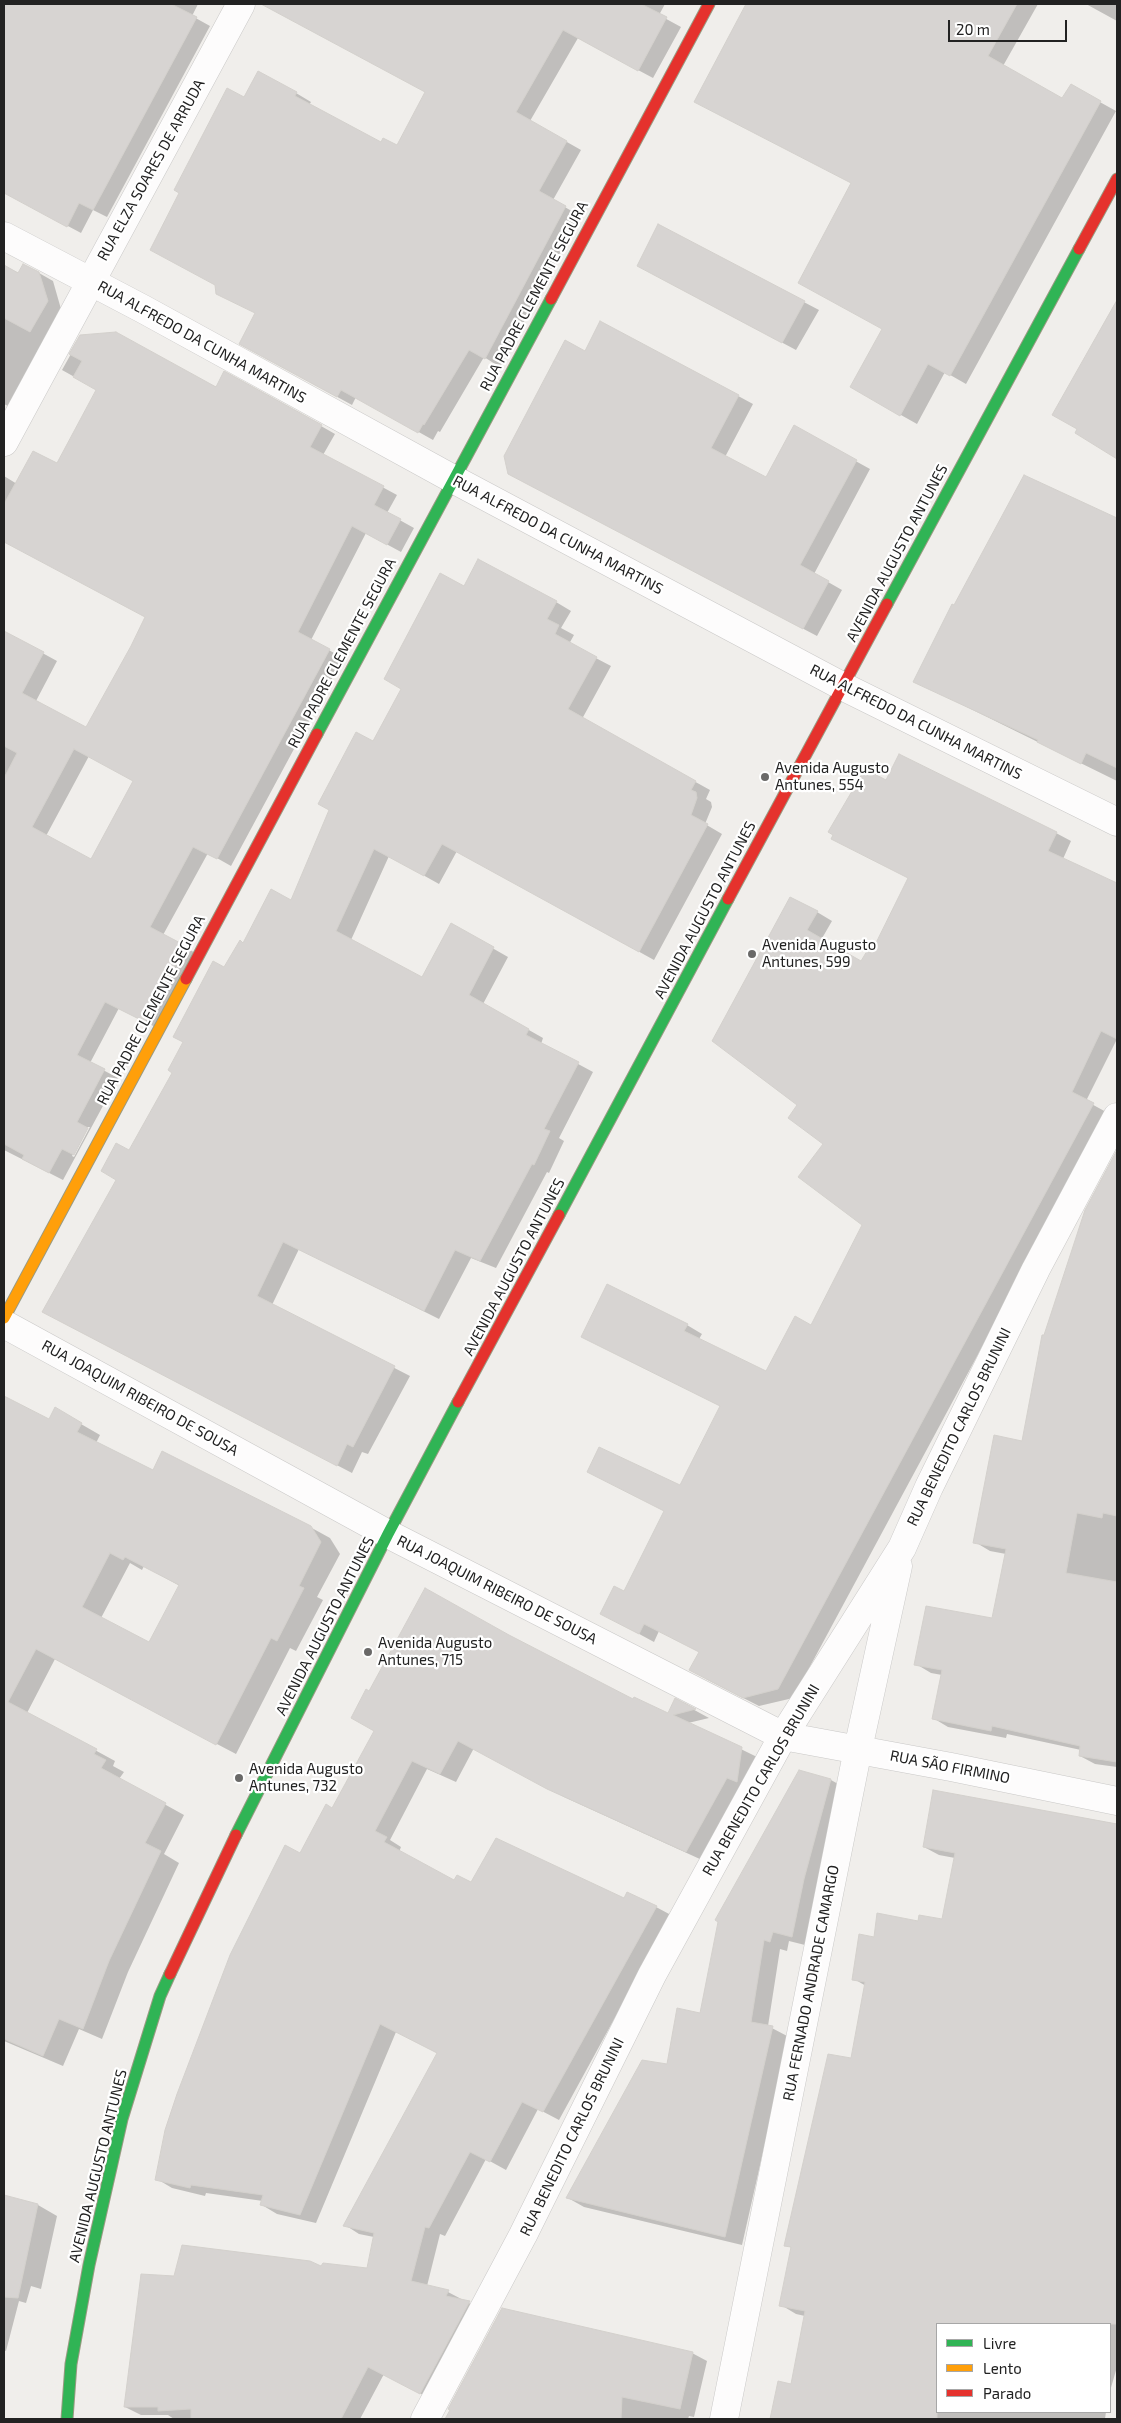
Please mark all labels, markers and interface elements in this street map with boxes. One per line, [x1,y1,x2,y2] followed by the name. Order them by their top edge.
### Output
[951,10,1070,42] scale bar
[956,20,990,38] text: 20 m
[93,76,209,264] street label: RUA ELZA SOARES DE ARRUDA
[476,198,592,394] street label: RUA PADRE CLEMENTE SEGURA
[95,277,309,407] street label: RUA ALFREDO DA CUNHA MARTINS
[842,461,952,645] street label: AVENIDA AUGUSTO ANTUNES
[450,472,666,598] street label: RUA ALFREDO DA CUNHA MARTINS
[284,555,400,751] street label: RUA PADRE CLEMENTE SEGURA
[807,660,1025,784] street label: RUA ALFREDO DA CUNHA MARTINS
[775,759,889,794] place label: Avenida Augusto Antunes, 554
[759,771,771,783] marker: Avenida Augusto Antunes, 554
[650,818,760,1002] street label: AVENIDA AUGUSTO ANTUNES
[93,912,209,1108] street label: RUA PADRE CLEMENTE SEGURA
[762,936,876,971] place label: Avenida Augusto Antunes, 599
[746,948,758,960] marker: Avenida Augusto Antunes, 599
[459,1175,569,1359] street label: AVENIDA AUGUSTO ANTUNES
[903,1325,1015,1529] street label: RUA BENEDITO CARLOS BRUNINI
[39,1336,241,1460] street label: RUA JOAQUIM RIBEIRO DE SOUSA
[394,1532,600,1648] street label: RUA JOAQUIM RIBEIRO DE SOUSA
[272,1534,378,1718] street label: AVENIDA AUGUSTO ANTUNES
[378,1634,492,1669] place label: Avenida Augusto Antunes, 715
[362,1646,374,1658] marker: Avenida Augusto Antunes, 715
[699,1681,823,1879] street label: RUA BENEDITO CARLOS BRUNINI
[888,1747,1012,1787] street label: RUA SÃO FIRMINO
[249,1760,363,1795] place label: Avenida Augusto Antunes, 732
[233,1772,245,1784] marker: Avenida Augusto Antunes, 732
[779,1863,843,2103] street label: RUA FERNADO ANDRADE CAMARGO
[516,2035,628,2239] street label: RUA BENEDITO CARLOS BRUNINI
[65,2068,131,2264] street label: AVENIDA AUGUSTO ANTUNES
[936,2323,1111,2413] legend
[983,2334,1016,2352] text: Livre
[983,2359,1022,2377] text: Lento
[983,2384,1031,2402] text: Parado

